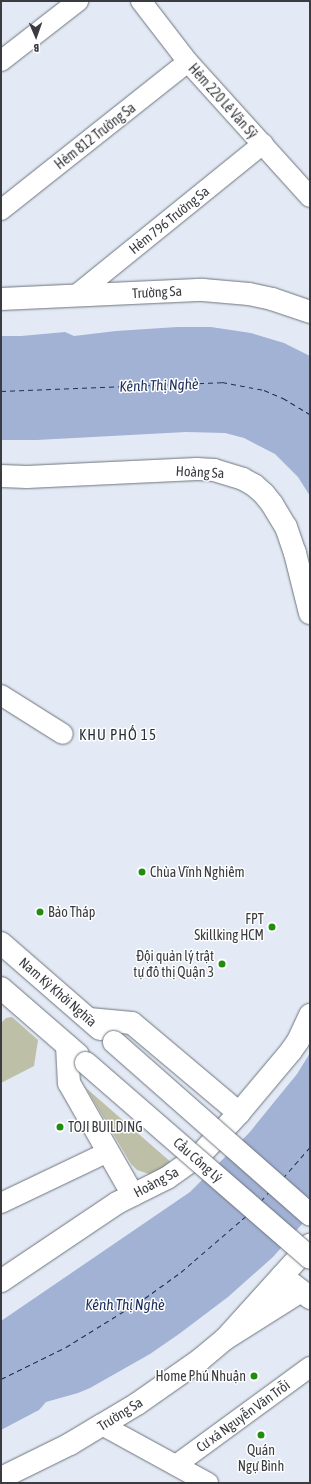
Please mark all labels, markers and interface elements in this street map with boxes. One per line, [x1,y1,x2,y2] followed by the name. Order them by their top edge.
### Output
[16,16,56,56] north arrow
[34,42,39,54] text: B
[185,60,261,142] street label: Hẻm 220 Lê Văn Sỹ
[51,99,139,173] street label: Hẻm 812 Trường Sa
[126,183,212,257] street label: Hẻm 796 Trường Sa
[132,282,182,302] street label: Trường Sa
[119,375,199,395] water label: Kênh Thị Nghè
[175,462,225,482] street label: Hoàng Sa
[79,726,157,744] district label: KHU PHỐ 15
[150,864,245,880] place label: Chùa Vĩnh Nghiêm
[137,867,147,877] marker: Chùa Vĩnh Nghiêm
[48,904,95,920] place label: Bảo Tháp
[35,907,45,917] marker: Bảo Tháp
[194,911,264,944] place label: FPT Skillking HCM
[267,922,277,932] marker: FPT Skillking HCM
[133,948,214,980] place label: Đội quản lý trật tự đô thị Quận 3
[16,954,100,1030] street label: Nam Kỳ Khởi Nghĩa
[217,959,227,969] marker: Đội quản lý trật tự đô thị Quận 3
[68,1119,143,1135] place label: TOJI BUILDING
[55,1122,65,1132] marker: TOJI BUILDING
[170,1134,226,1186] street label: Cầu Công Lý
[131,1163,181,1201] street label: Hoàng Sa
[85,1296,165,1314] water label: Kênh Thị Nghè
[155,1368,246,1384] place label: Home Phú Nhuận
[249,1371,259,1381] marker: Home Phú Nhuận
[193,1376,293,1456] street label: Cư xá Nguyễn Văn Trỗi
[94,1394,146,1434] street label: Trường Sa
[256,1430,266,1440] marker: Quán Ngự Bình
[238,1442,284,1474] place label: Quán Ngự Bình

